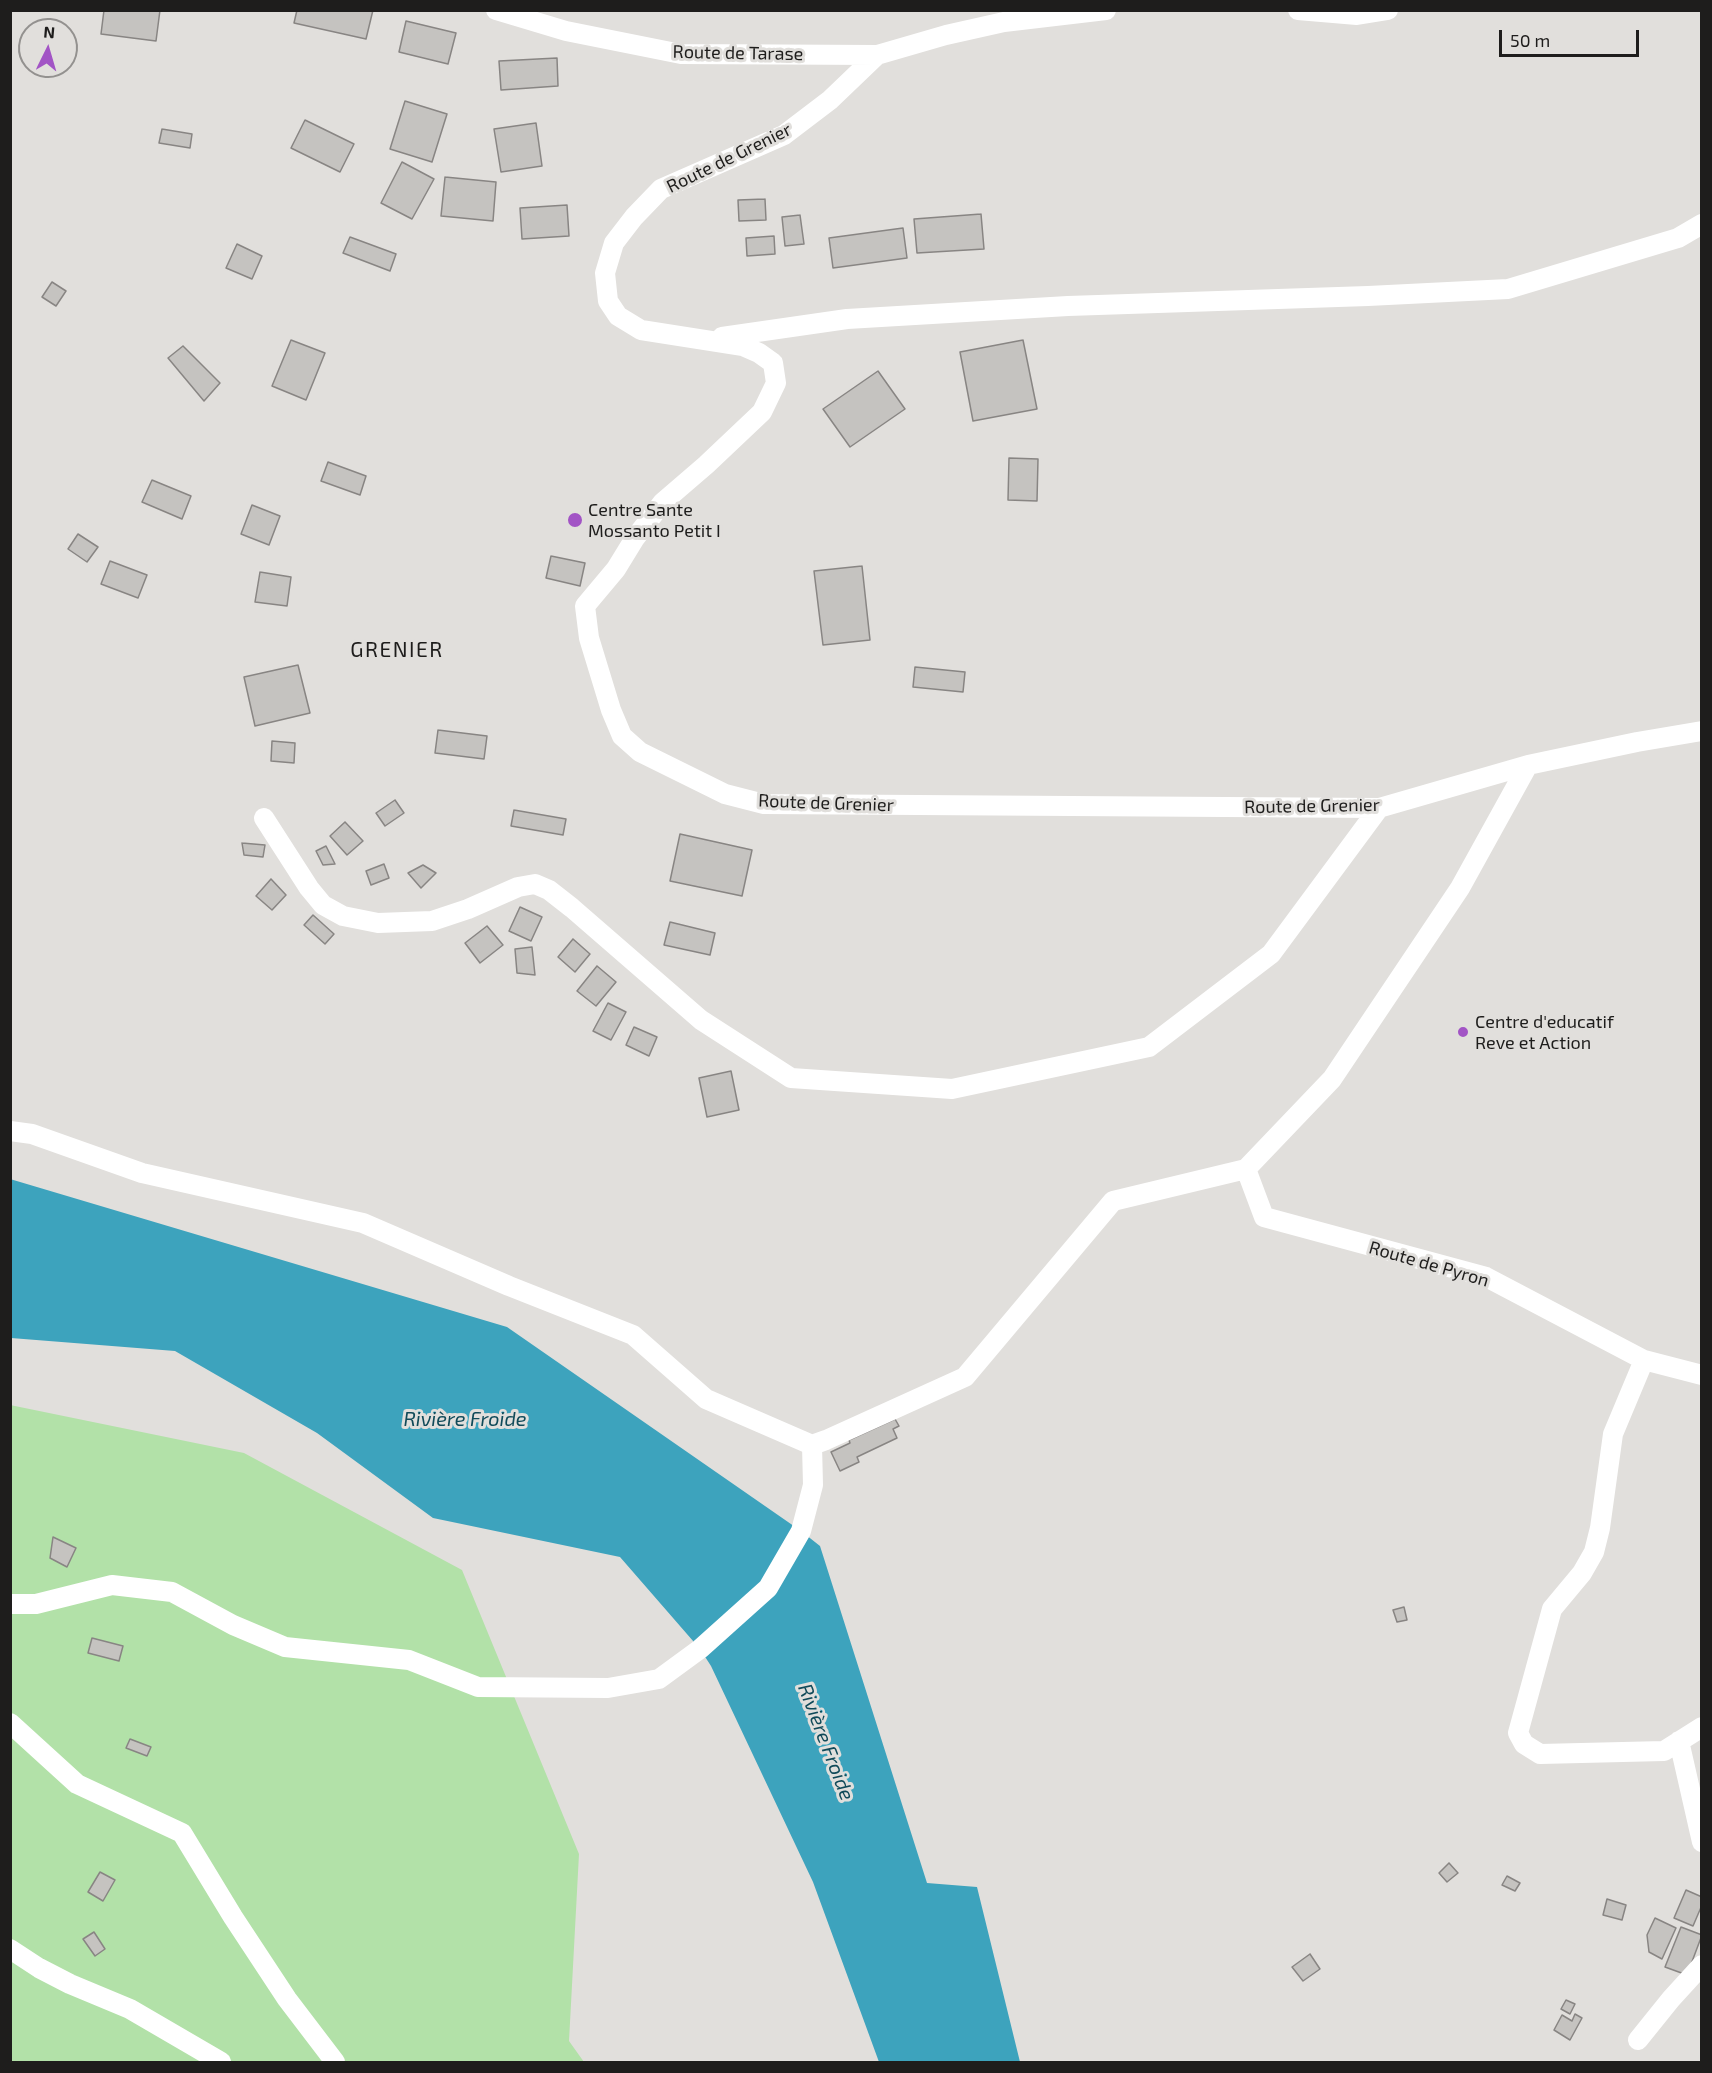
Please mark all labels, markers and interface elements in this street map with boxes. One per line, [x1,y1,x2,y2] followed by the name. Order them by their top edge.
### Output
[18,18,78,78] north arrow
[1502,18,1642,56] scale bar
[43,22,56,42] text: N
[1510,29,1550,51] text: 50 m
[673,41,803,65] street label: Route de Tarase
[663,119,795,197] street label: Route de Grenier
[588,499,721,542] place label: Centre Sante Mossanto Petit I
[566,511,584,529] marker: Centre Sante Mossanto Petit I
[350,637,444,663] district label: GRENIER
[758,790,894,816] street label: Route de Grenier
[1244,794,1380,818] street label: Route de Grenier
[1475,1011,1614,1054] place label: Centre d'educatif Reve et Action
[1456,1025,1470,1039] marker: Centre d'educatif Reve et Action
[1366,1237,1492,1291] street label: Route de Pyron
[403,1407,527,1431] water label: Rivière Froide
[793,1680,859,1804] water label: Rivière Froide

